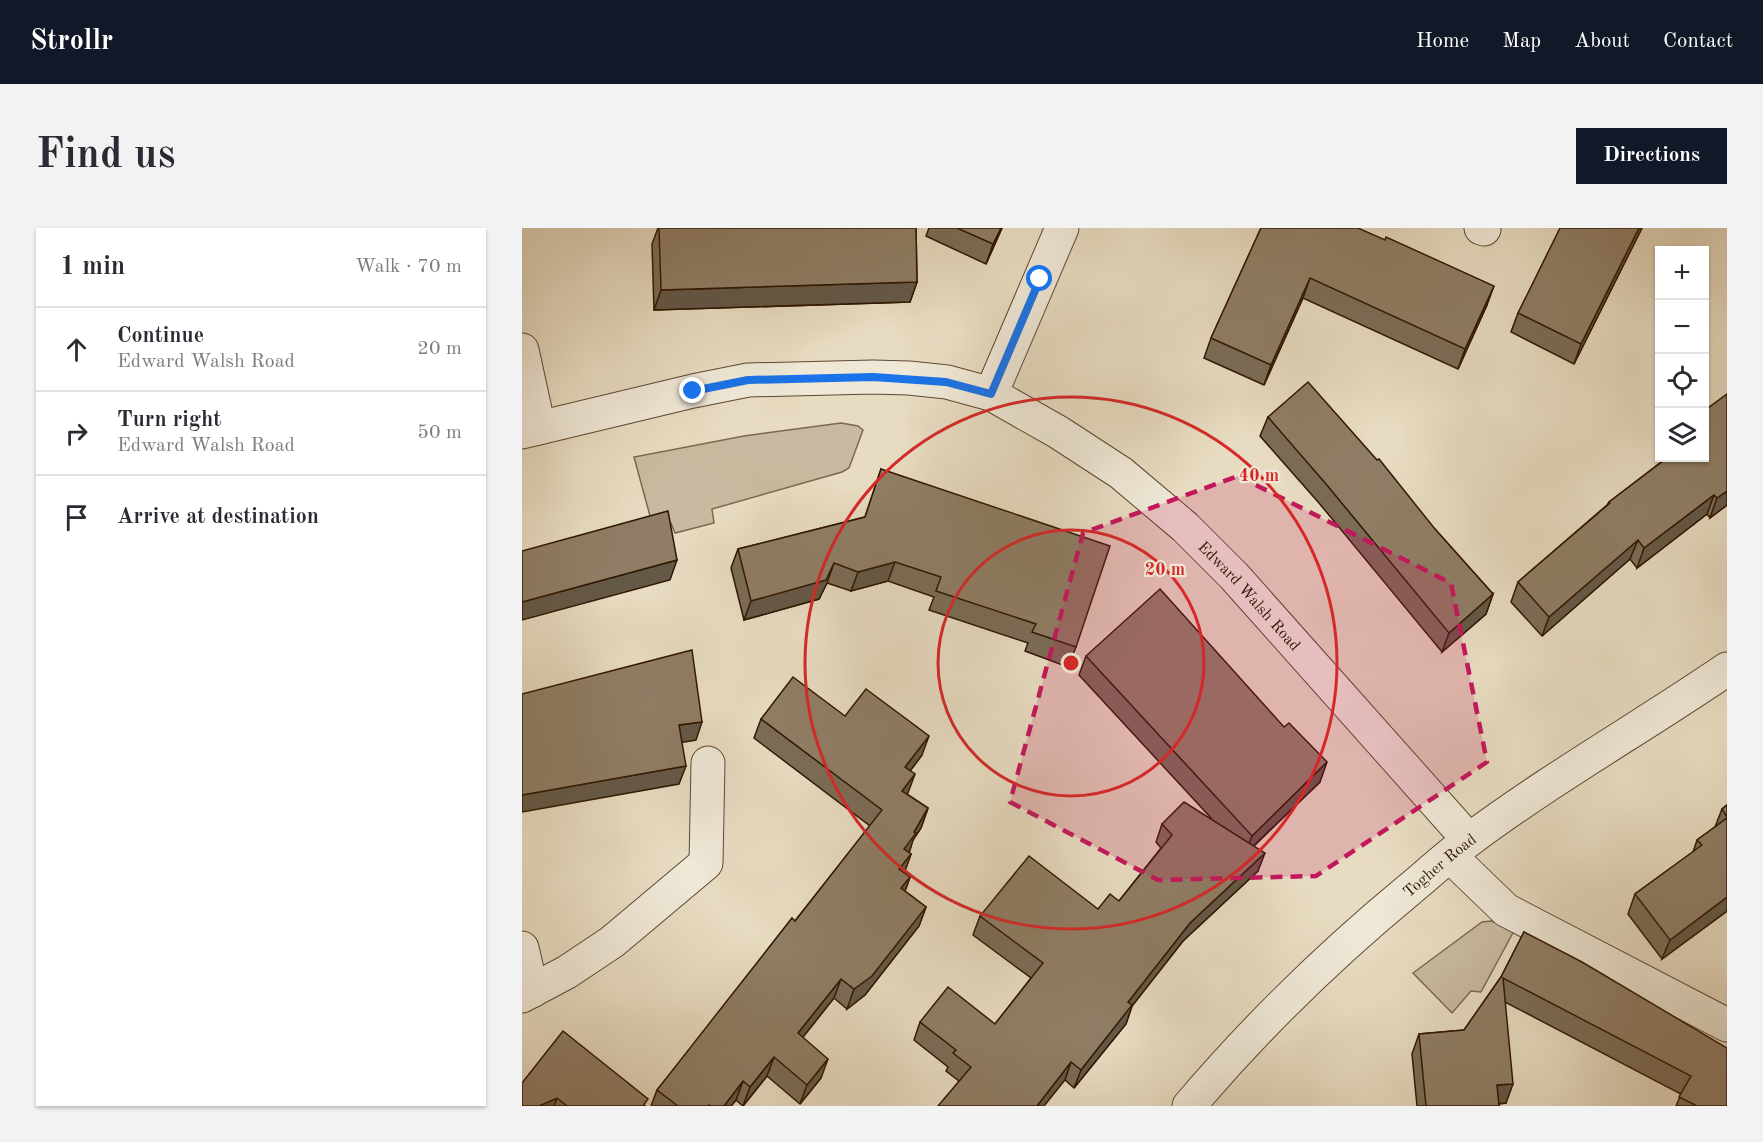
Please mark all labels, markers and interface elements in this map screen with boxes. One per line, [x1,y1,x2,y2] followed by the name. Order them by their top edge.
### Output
[30,28,113,56] text: Strollr
[1416,31,1469,52] text: Home
[1502,31,1541,52] text: Map
[1574,31,1630,52] text: About
[1663,31,1733,52] text: Contact
[1576,128,1727,184] button: Directions
[36,135,175,177] text: Find us
[1655,246,1709,462] map controls
[1655,246,1709,300] button: +
[60,254,125,280] text: 1 min
[355,257,462,277] text: Walk · 70 m
[1026,265,1052,291] route start
[1655,300,1709,354] button: −
[117,325,204,347] text: Continue
[60,333,93,366] icon: ahead
[417,339,462,359] text: 20 m
[117,352,295,372] text: Edward Walsh Road
[1655,354,1709,408] button: locate
[679,377,705,403] route end
[1655,408,1709,462] button: layers
[117,409,221,431] text: Turn right
[60,417,93,450] icon: right
[417,423,462,443] text: 50 m
[117,436,295,456] text: Edward Walsh Road
[1239,467,1279,485] text: 40 m
[60,501,93,534] icon: arrive
[117,506,319,528] text: Arrive at destination
[1194,539,1302,655] street label: Edward Walsh Road
[1145,561,1185,579] text: 20 m
[1061,653,1081,673] centre of rings
[1401,832,1480,901] street label: Togher Road

